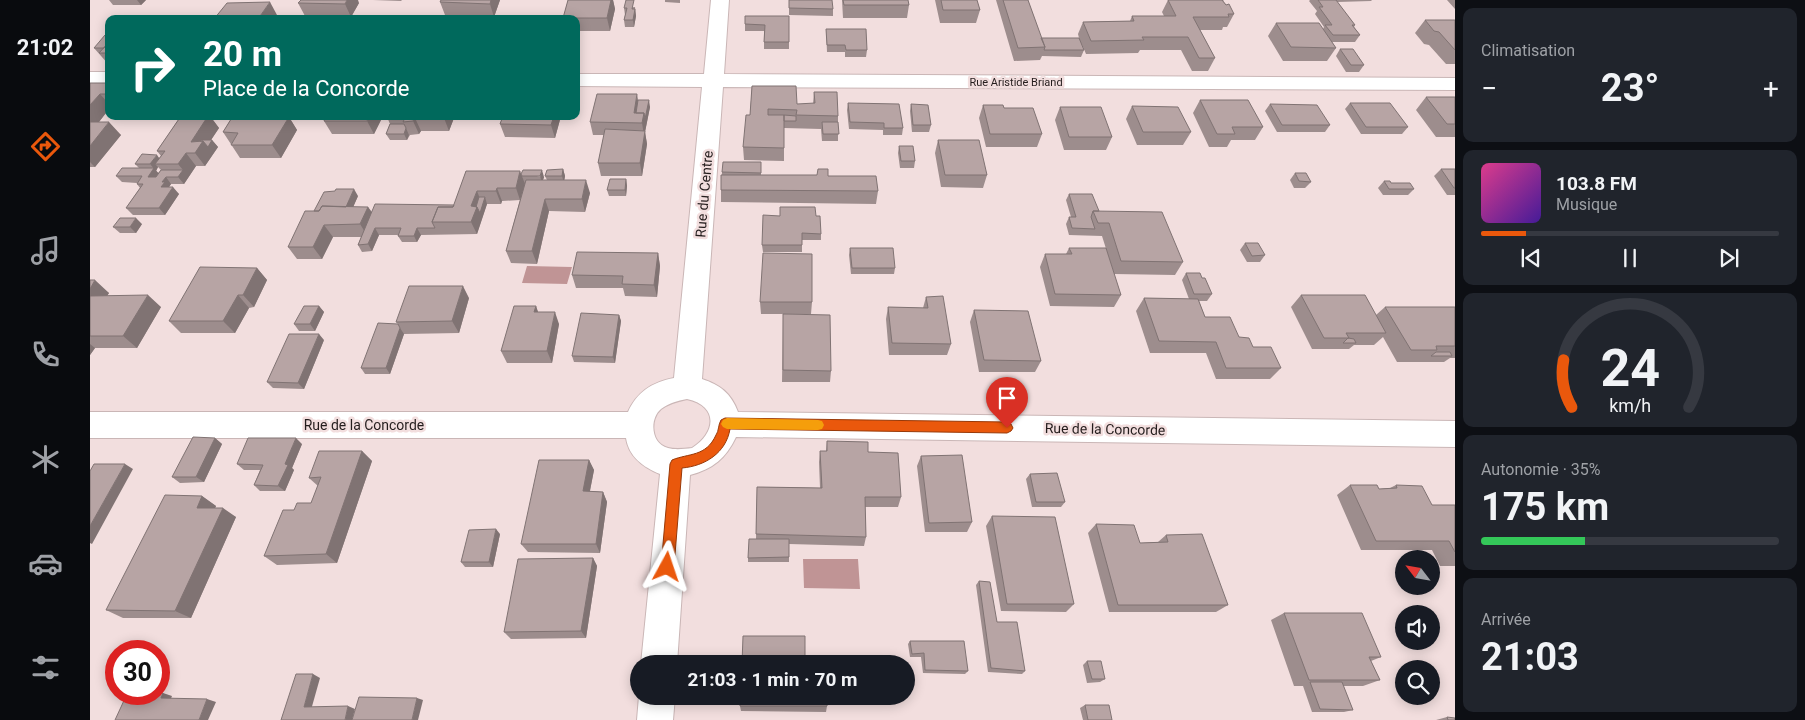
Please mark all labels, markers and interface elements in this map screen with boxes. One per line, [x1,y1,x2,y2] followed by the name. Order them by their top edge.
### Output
[203,34,282,75] text: 20 m
[17,35,73,60] text: 21:02
[120,35,185,100] icon: right
[1481,41,1575,60] text: Climatisation
[1601,66,1659,110] text: 23°
[1481,72,1497,105] text: −
[1763,72,1779,105] text: +
[203,76,410,101] text: Place de la Concorde
[969,76,1063,89] street label: Rue Aristide Briand
[28,129,63,164] icon: directions
[692,150,716,238] street label: Rue du Centre
[1556,172,1637,195] text: 103.8 FM
[1556,195,1617,214] text: Musique
[28,233,63,268] icon: music
[1517,244,1545,272] icon: previous
[1616,244,1644,272] icon: pause
[1715,244,1743,272] icon: next
[28,337,63,372] icon: phone
[1600,338,1660,399] text: 24
[986,377,1028,428] pin
[993,384,1021,412] icon: arrive
[1609,395,1651,416] text: km/h
[304,417,424,433] street label: Rue de la Concorde
[1045,420,1165,438] street label: Rue de la Concorde
[28,442,63,477] icon: climate
[1481,460,1601,479] text: Autonomie · 35%
[1481,485,1609,529] text: 175 km
[640,540,692,592] position arrow
[28,546,63,581] icon: car
[1395,550,1440,595] north arrow
[1395,550,1440,705] map controls
[1395,605,1440,650] button: sound
[1481,610,1531,629] text: Arrivée
[1481,635,1579,679] text: 21:03
[105,640,170,705] speed limit sign: 30
[28,650,63,685] icon: filters
[1395,660,1440,705] button: search
[687,668,858,691] text: 21:03 · 1 min · 70 m

